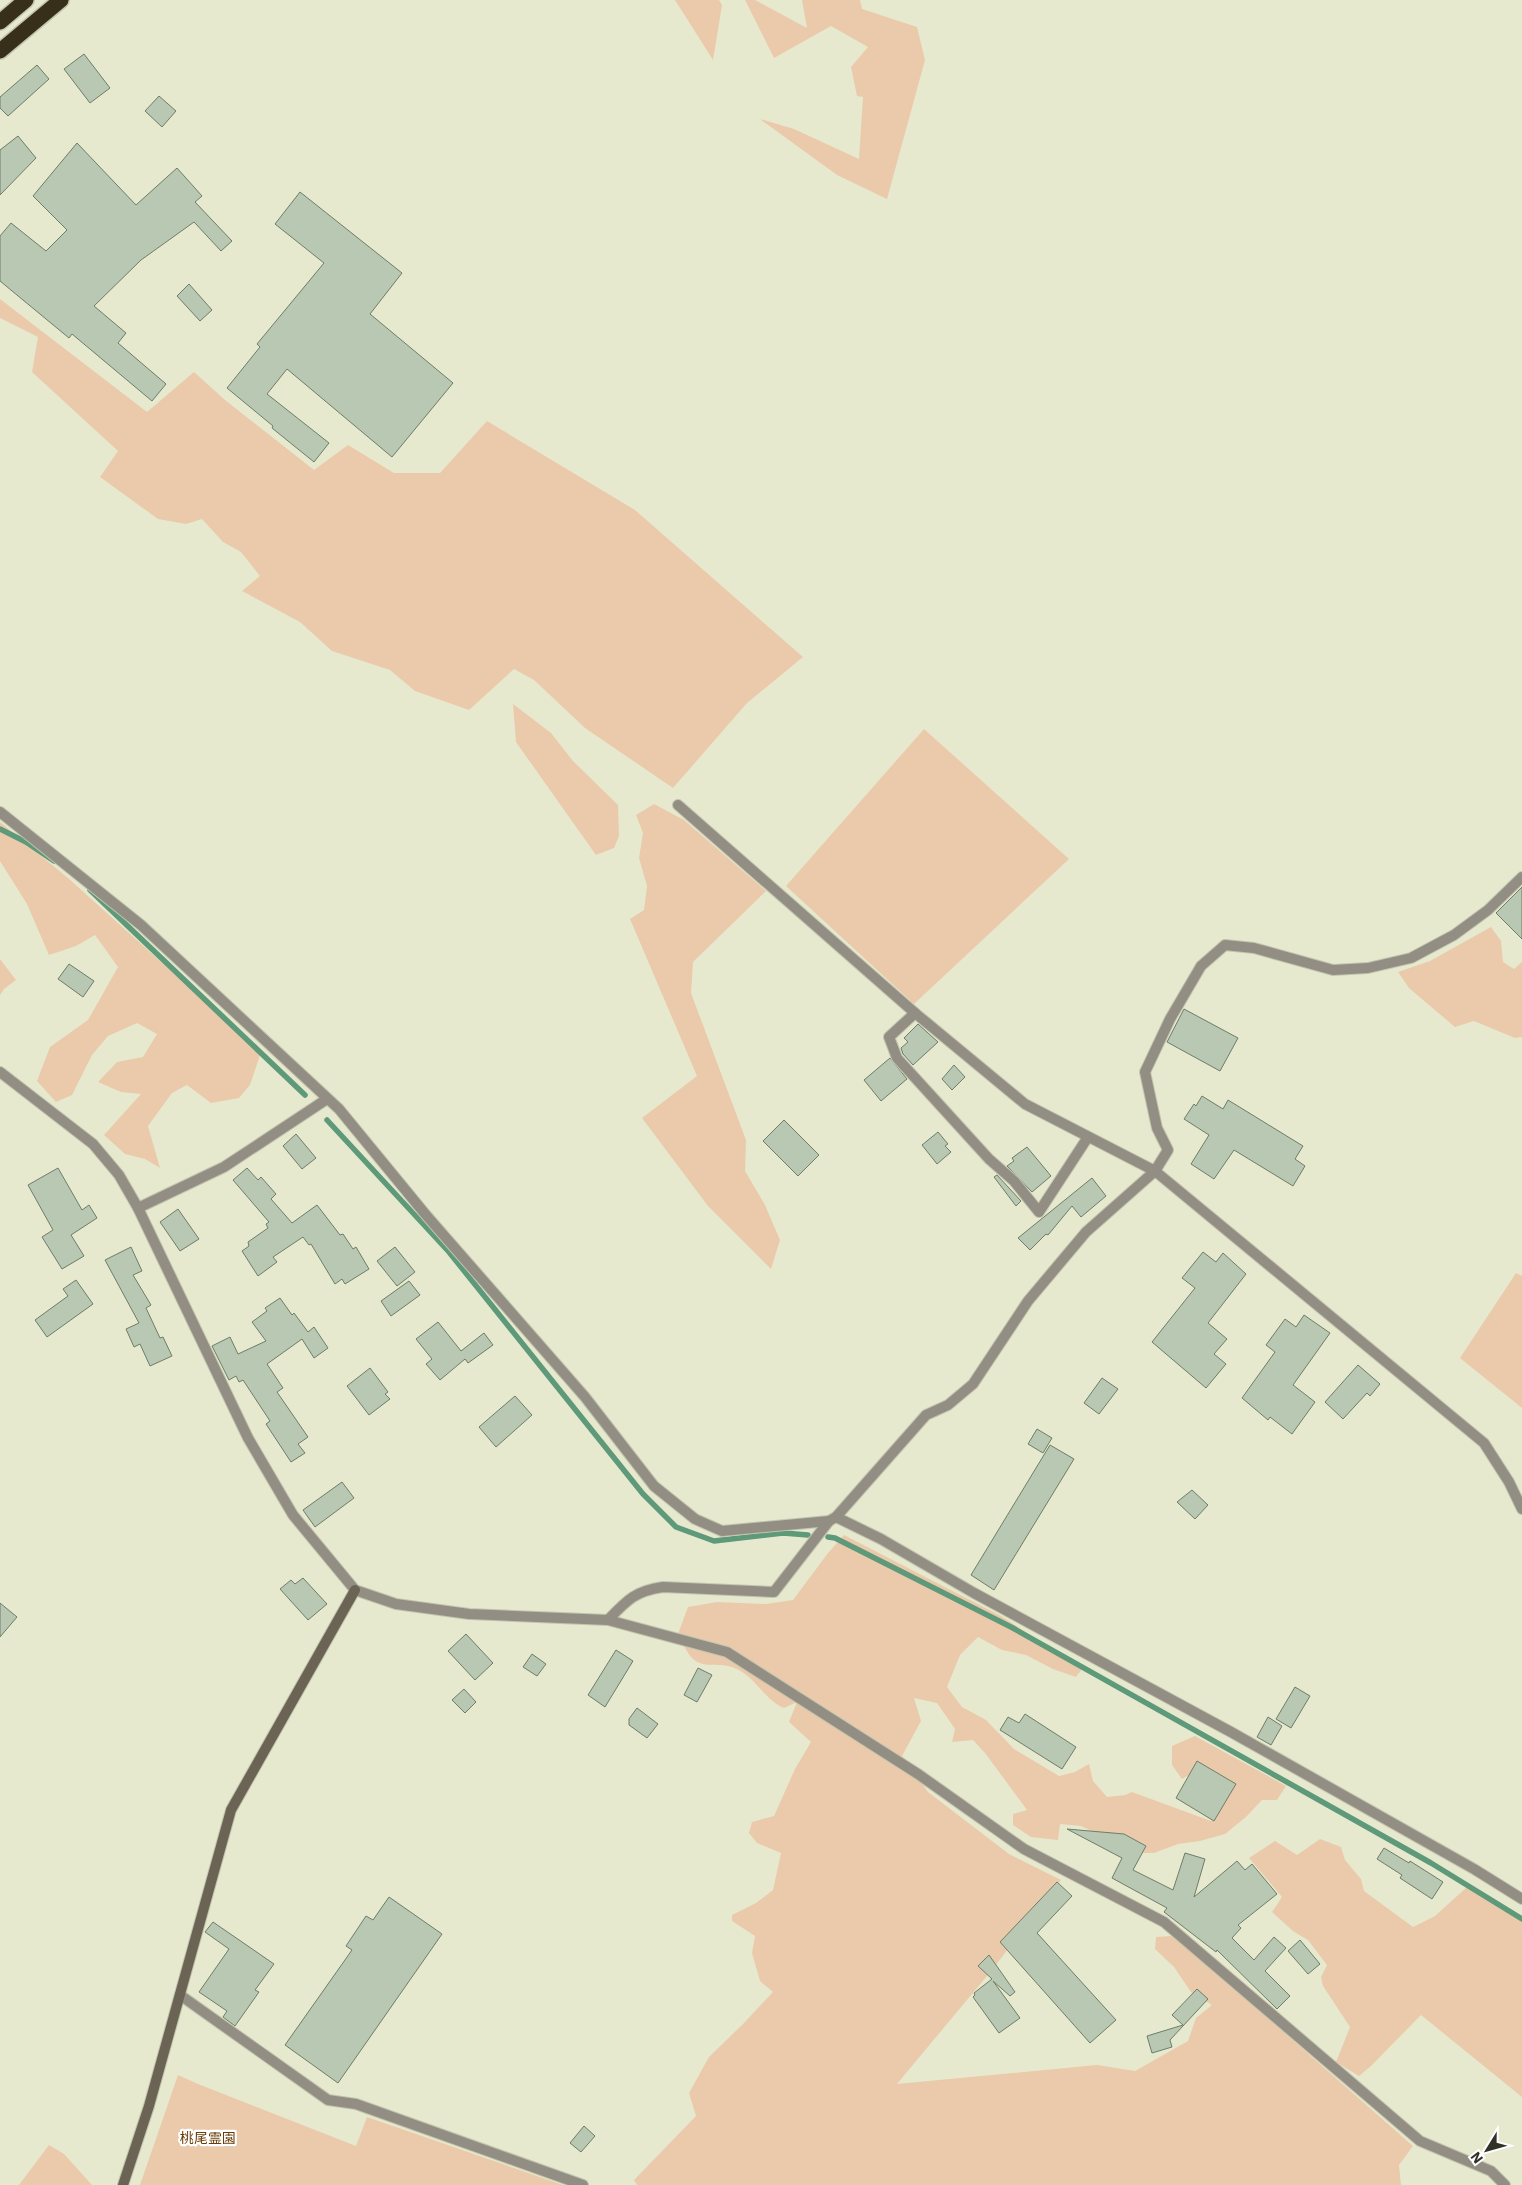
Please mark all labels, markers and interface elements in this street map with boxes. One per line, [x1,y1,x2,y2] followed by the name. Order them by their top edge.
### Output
[1462,2125,1512,2175] north arrow
[180,2129,236,2147] park label: 桃尾霊園
[1466,2148,1487,2167] text: N

